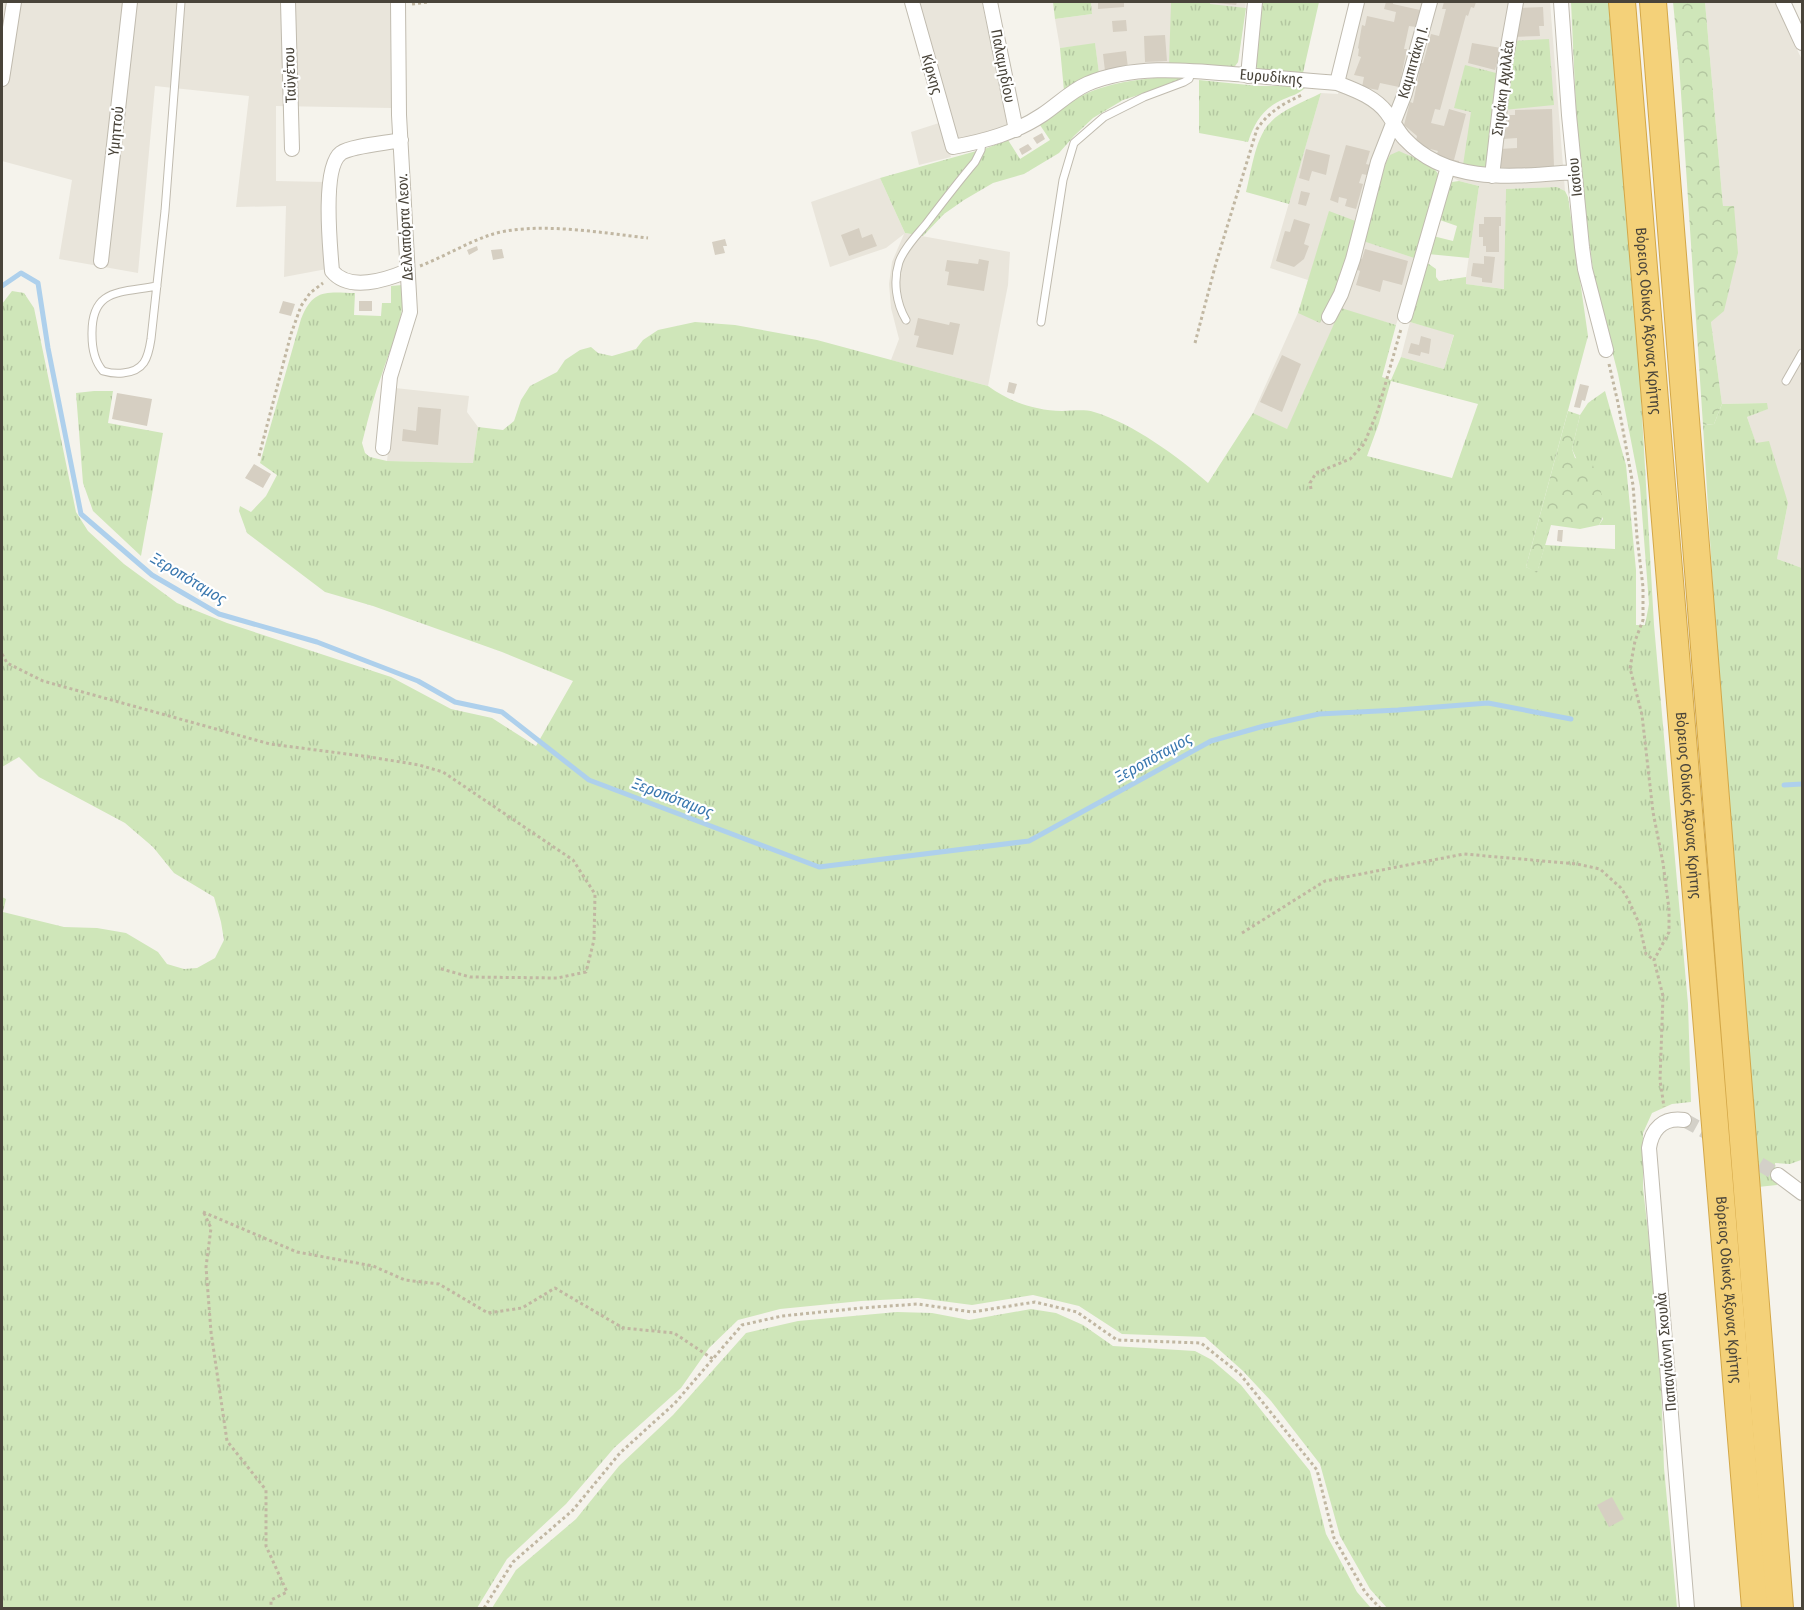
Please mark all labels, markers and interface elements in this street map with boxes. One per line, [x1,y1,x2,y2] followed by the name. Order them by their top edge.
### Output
[1394,23,1432,101] street label: Καμπιτάκη Ι.
[987,28,1019,104] street label: Παλαμηδίου
[1488,39,1518,137] street label: Σηφάκη Αχιλλέα
[280,47,300,103] street label: Ταϋγέτου
[918,52,946,97] street label: Κίρκης
[1239,65,1304,89] street label: Ευρυδίκης
[104,105,128,157] street label: Υμηττού
[1564,157,1586,197] street label: Ιασίου
[393,173,417,281] street label: Δελλαπόρτα Λεον.
[1632,227,1665,416] street label: Βόρειος Οδικός Άξονας Κρήτης
[148,548,231,609] water label: Ξεροπόταμος
[1672,711,1705,900] street label: Βόρειος Οδικός Άξονας Κρήτης
[1112,728,1196,786] water label: Ξεροπόταμος
[630,773,717,822] water label: Ξεροπόταμος
[1712,1195,1745,1384] street label: Βόρειος Οδικός Άξονας Κρήτης
[1652,1292,1680,1412] street label: Παπαγιάννη Σκουλά

